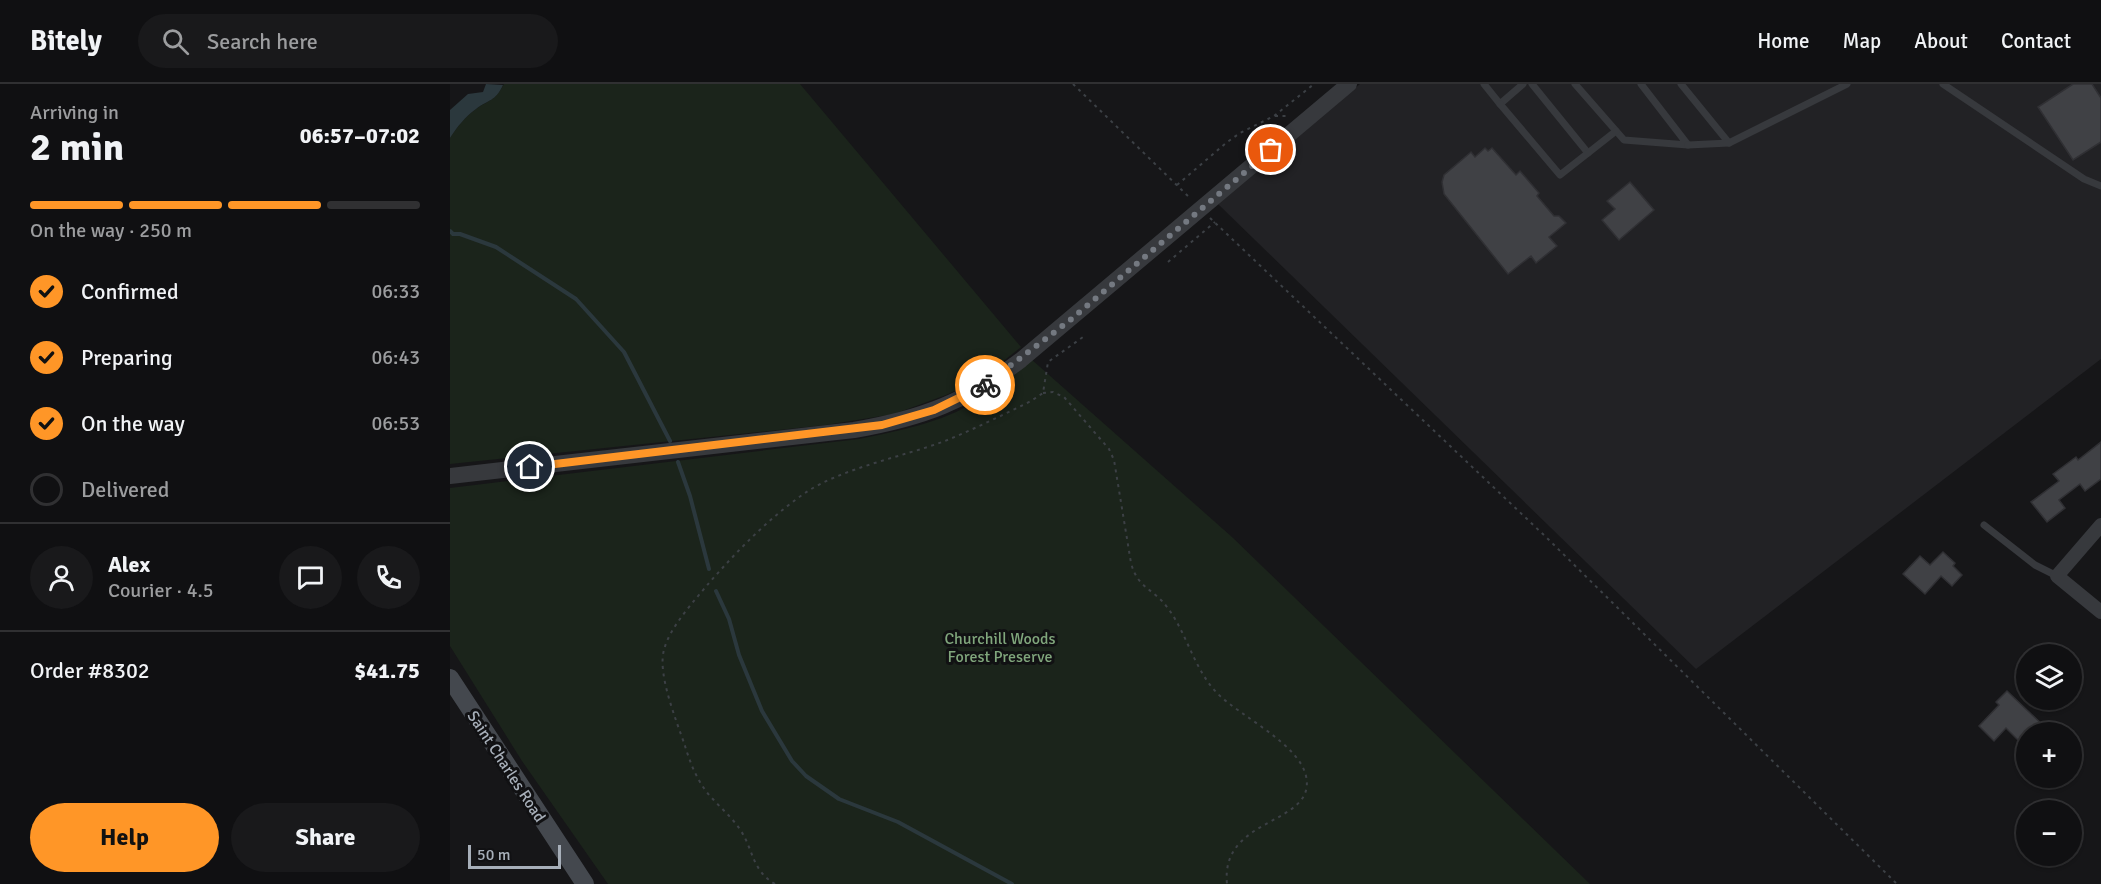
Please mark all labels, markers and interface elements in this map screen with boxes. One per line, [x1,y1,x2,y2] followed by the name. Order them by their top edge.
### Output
[138,14,558,68] search box
[30,24,102,58] text: Bitely
[159,25,192,58] icon: search
[207,28,318,55] text: Search here
[1757,28,1810,54] text: Home
[1843,28,1881,54] text: Map
[1914,28,1968,54] text: About
[2001,28,2071,54] text: Contact
[30,100,119,125] text: Arriving in
[300,122,420,149] text: 06:57–07:02
[30,123,124,171] text: 2 min
[1245,124,1296,175] pin
[1254,133,1287,166] icon: bag
[30,218,192,243] text: On the way · 250 m
[30,275,63,308] icon: check
[81,278,179,305] text: Confirmed
[371,279,420,304] text: 06:33
[30,341,63,374] icon: check
[81,344,173,371] text: Preparing
[371,345,420,370] text: 06:43
[955,355,1015,415] courier
[969,369,1002,402] icon: bike
[30,407,63,440] icon: check
[81,410,185,437] text: On the way
[371,411,420,436] text: 06:53
[504,441,555,492] pin
[513,450,546,483] icon: home
[81,476,169,503] text: Delivered
[30,546,93,609] button: person
[279,546,342,609] button: chat
[357,546,420,609] button: phone
[108,551,150,578] text: Alex
[108,578,214,603] text: Courier · 4.5
[944,629,1056,667] park label: Churchill Woods Forest Preserve
[2016,644,2082,866] map controls
[2016,644,2082,710] button: layers
[30,657,150,684] text: Order #8302
[354,657,420,684] text: $41.75
[463,707,550,826] street label: Saint Charles Road
[2016,722,2082,788] button: +
[2016,800,2082,866] button: −
[30,803,219,872] button: Help
[231,803,420,872] button: Share
[468,842,561,870] scale bar
[477,845,511,865] text: 50 m

